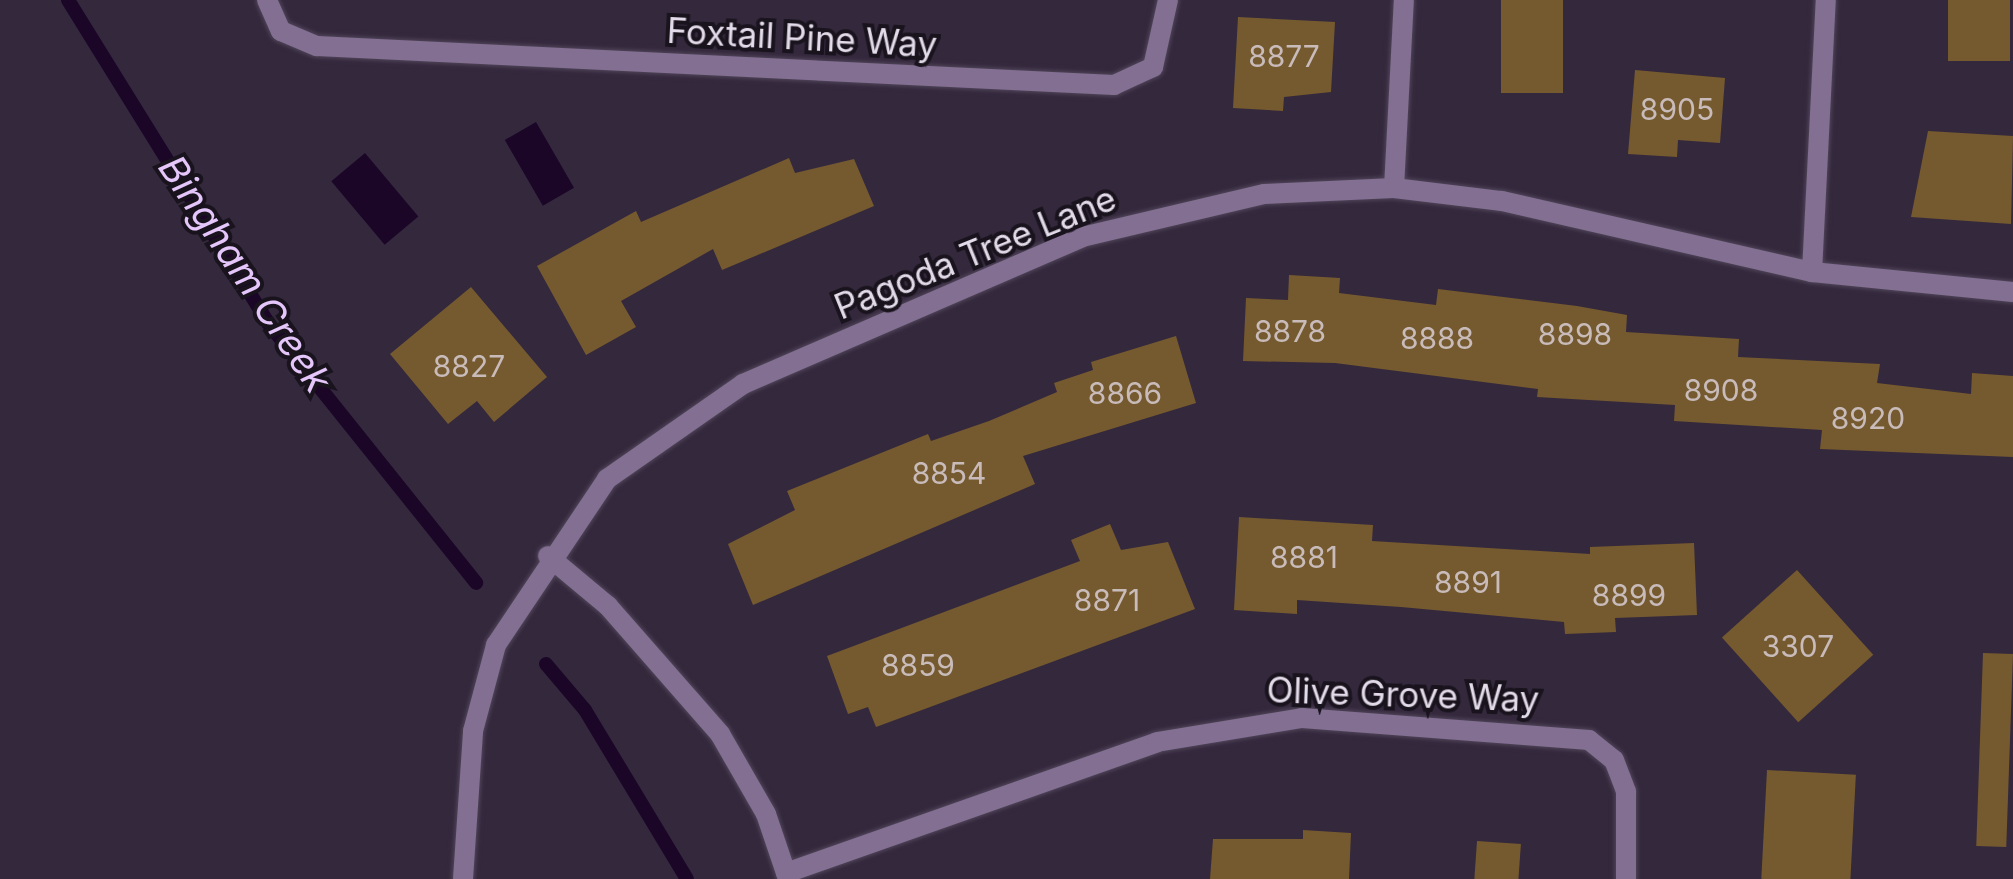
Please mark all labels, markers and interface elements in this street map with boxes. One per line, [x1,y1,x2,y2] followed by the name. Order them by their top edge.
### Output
[666,9,938,65] street label: Foxtail Pine Way
[1248,38,1320,74] house number: 8877
[1640,91,1714,127] house number: 8905
[149,147,341,401] water label: Bingham Creek
[828,176,1122,328] street label: Pagoda Tree Lane
[1254,313,1326,349] house number: 8878
[1538,316,1612,352] house number: 8898
[1400,320,1474,356] house number: 8888
[433,348,505,384] house number: 8827
[1684,372,1758,408] house number: 8908
[1088,375,1162,411] house number: 8866
[1831,400,1905,436] house number: 8920
[912,455,986,491] house number: 8854
[1270,539,1338,575] house number: 8881
[1434,564,1502,600] house number: 8891
[1592,577,1666,613] house number: 8899
[1074,582,1140,618] house number: 8871
[1762,628,1834,664] house number: 3307
[881,647,955,683] house number: 8859
[1266,668,1540,720] street label: Olive Grove Way

